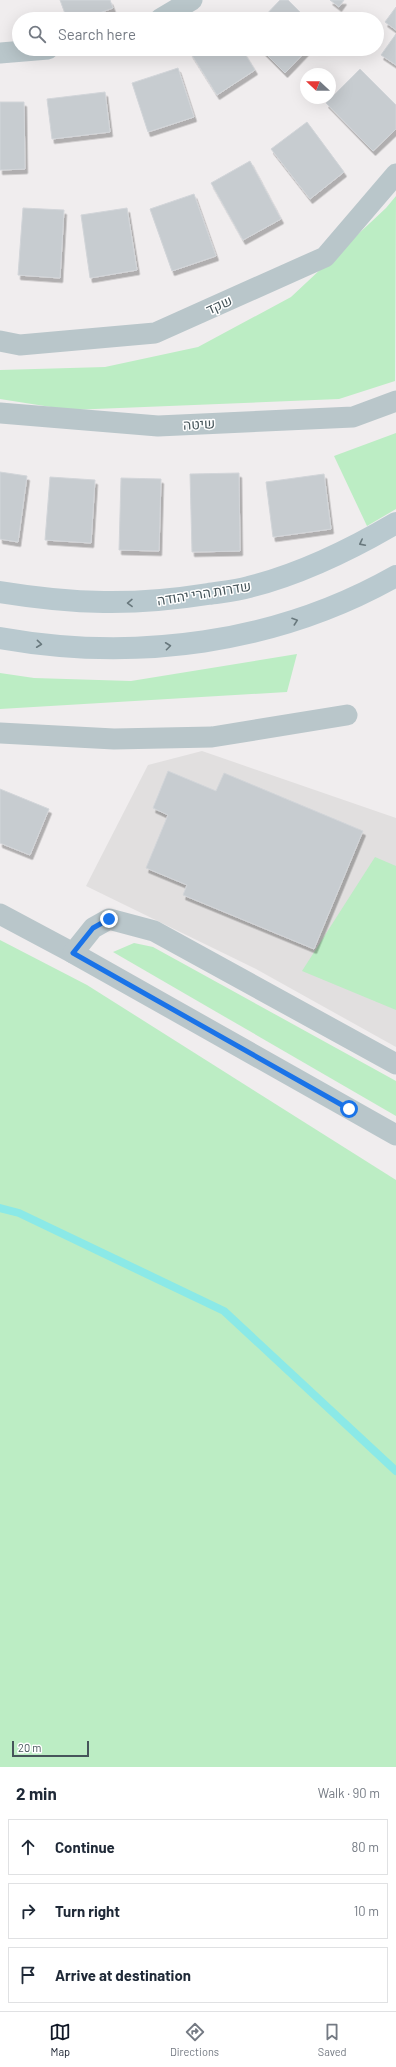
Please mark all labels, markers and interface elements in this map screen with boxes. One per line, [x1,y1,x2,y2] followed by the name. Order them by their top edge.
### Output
[12,12,384,56] search box
[26,23,48,45] icon: search
[58,25,136,43] text: Search here
[300,68,336,104] north arrow
[203,291,235,318] street label: שקד
[182,414,216,433] street label: שיטה
[359,538,366,545] one-way arrow
[156,577,252,608] street label: שדרות הרי יהודה
[127,599,133,607] one-way arrow
[292,617,299,625] one-way arrow
[36,639,42,648] one-way arrow
[165,642,171,651] one-way arrow
[100,910,118,928] route end
[340,1100,358,1118] route start
[12,1739,89,1758] scale bar
[18,1741,41,1754] text: 20 m
[16,1783,57,1803] text: 2 min
[318,1785,380,1801] text: Walk · 90 m
[17,1836,39,1858] icon: ahead
[55,1838,115,1856] text: Continue
[352,1839,379,1855] text: 80 m
[17,1900,39,1922] icon: right
[55,1902,120,1920] text: Turn right
[354,1903,379,1919] text: 10 m
[17,1964,39,1986] icon: arrive
[55,1966,191,1984] text: Arrive at destination
[49,2021,71,2058] tab: Map
[170,2021,219,2058] tab: Directions
[318,2021,347,2058] tab: Saved

